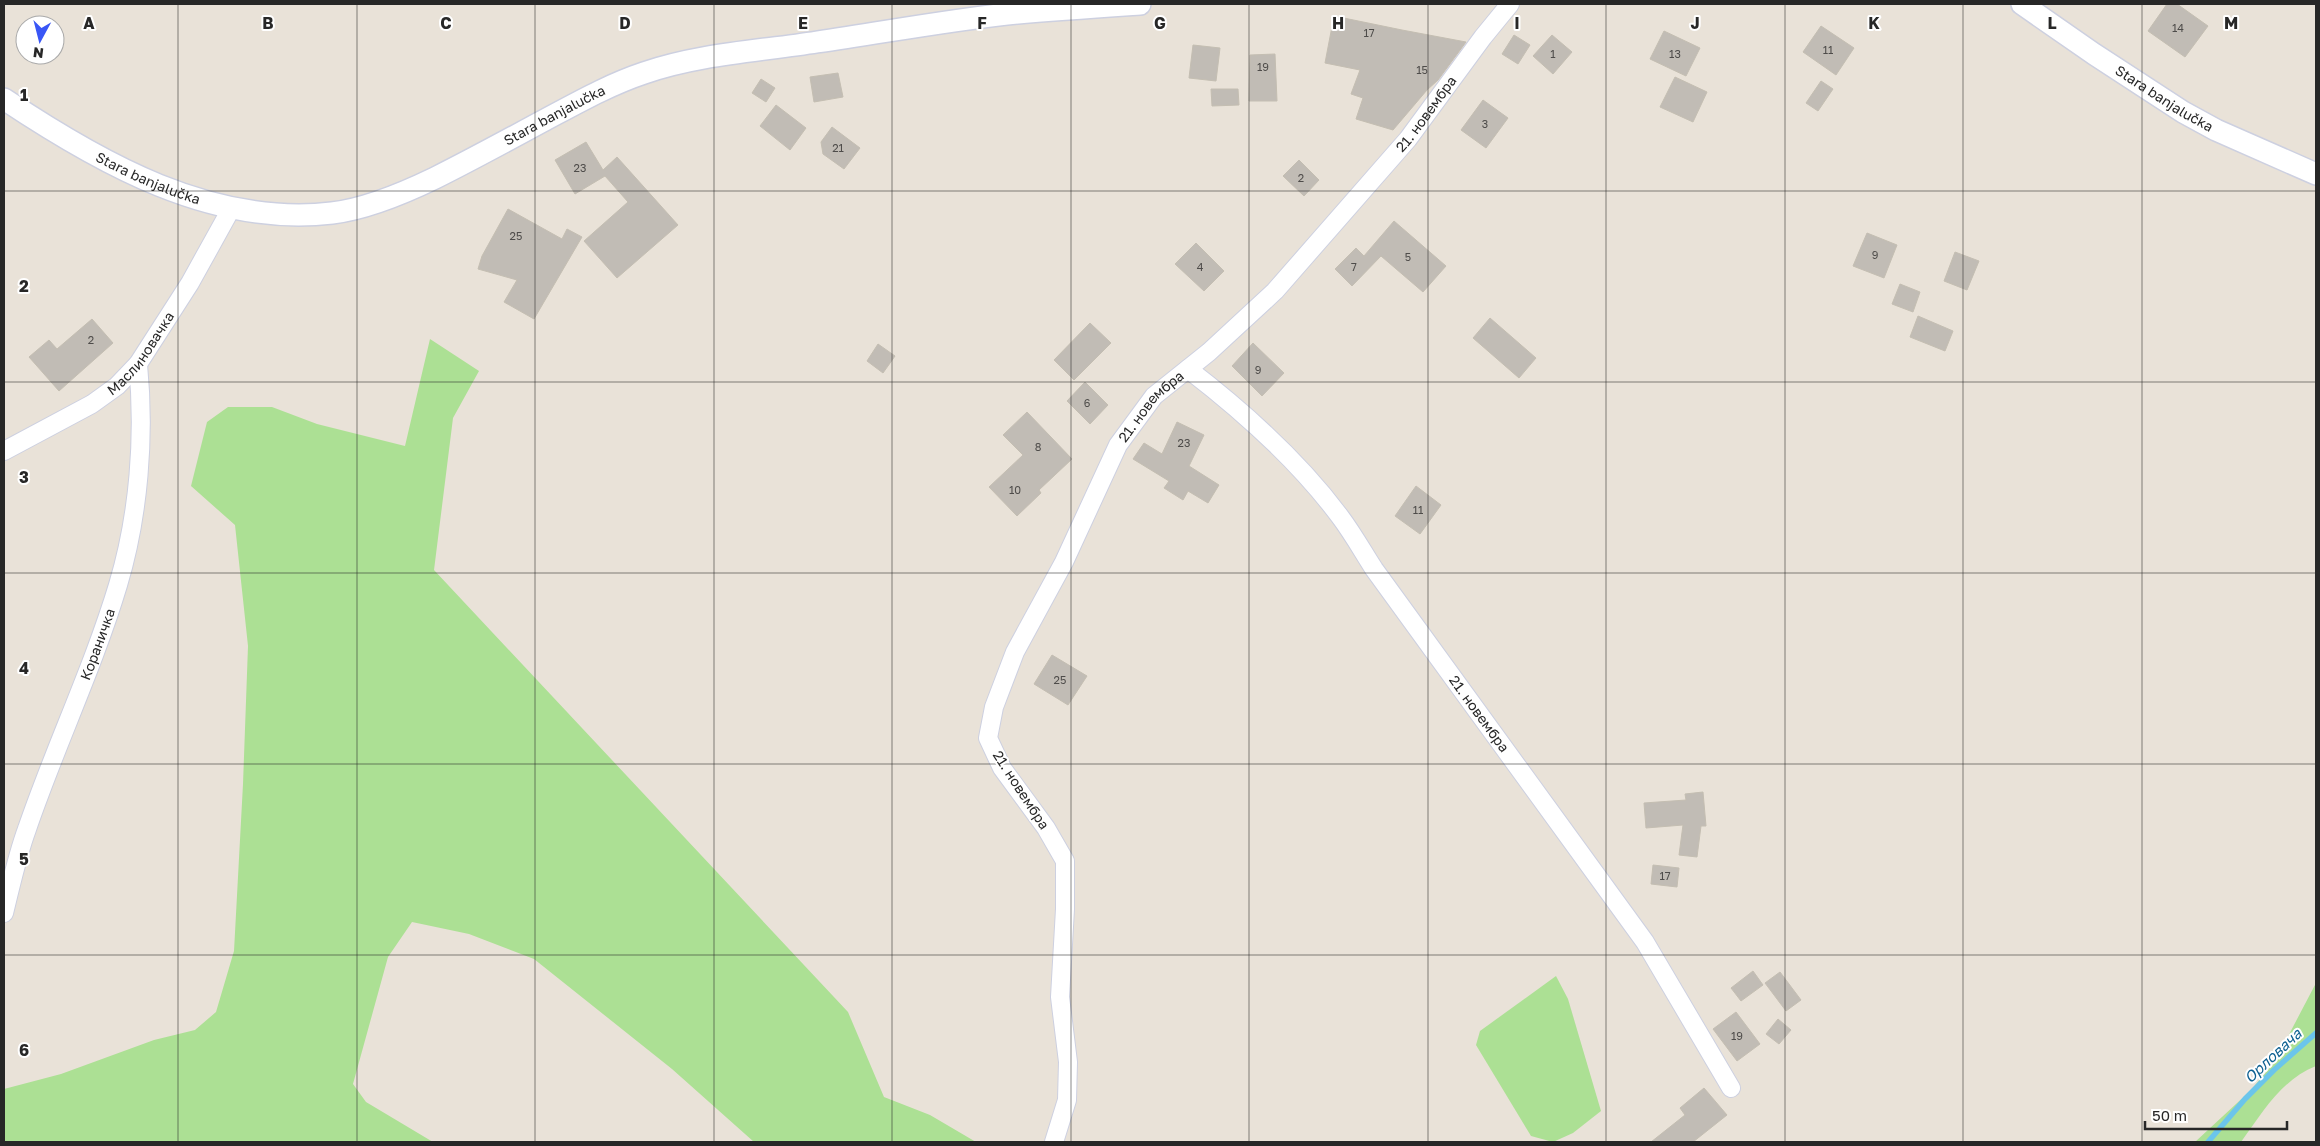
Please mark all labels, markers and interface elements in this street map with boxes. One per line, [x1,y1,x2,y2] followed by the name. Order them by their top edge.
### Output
[83,13,95,33] text: A
[262,13,274,33] text: B
[440,13,452,33] text: C
[619,13,631,33] text: D
[798,13,808,33] text: E
[977,13,987,33] text: F
[1154,13,1166,33] text: G
[1332,13,1344,33] text: H
[1514,13,1520,33] text: I
[1690,13,1700,33] text: J
[1868,13,1880,33] text: K
[2047,13,2057,33] text: L
[2224,13,2238,33] text: M
[15,15,65,65] north arrow
[2172,21,2184,34] house number: 14
[1363,26,1375,39] house number: 17
[1823,43,1833,56] house number: 11
[32,44,45,62] text: N
[1550,47,1556,60] house number: 1
[1669,47,1681,60] house number: 13
[1257,60,1269,73] house number: 19
[2112,61,2216,135] street label: Stara banjalučka
[1416,63,1428,76] house number: 15
[1392,72,1460,155] street label: 21. новембра
[501,81,608,149] street label: Stara banjalučka
[20,85,28,105] text: 1
[1482,117,1488,130] house number: 3
[832,141,844,154] house number: 21
[93,148,203,207] street label: Stara banjalučka
[574,161,586,174] house number: 23
[1298,171,1304,184] house number: 2
[510,229,522,242] house number: 25
[1872,248,1878,261] house number: 9
[1405,250,1411,263] house number: 5
[1197,260,1204,273] house number: 4
[1351,260,1357,273] house number: 7
[19,276,29,296] text: 2
[104,308,177,398] street label: Маслиновачка
[88,333,94,346] house number: 2
[1255,363,1261,376] house number: 9
[1114,367,1187,445] street label: 21. новембра
[1084,396,1091,409] house number: 6
[1178,436,1190,449] house number: 23
[1035,440,1042,453] house number: 8
[19,467,29,487] text: 3
[1009,483,1021,496] house number: 10
[1413,503,1423,516] house number: 11
[76,606,118,682] street label: Кораничка
[19,658,29,678] text: 4
[1446,672,1513,755] street label: 21. новембра
[1054,673,1066,686] house number: 25
[990,747,1053,832] street label: 21. новембра
[19,849,29,869] text: 5
[1659,869,1671,882] house number: 17
[2240,1024,2305,1086] water label: Орловача
[1731,1029,1743,1042] house number: 19
[19,1040,29,1060] text: 6
[2145,1098,2288,1130] scale bar
[2152,1106,2187,1124] text: 50 m

